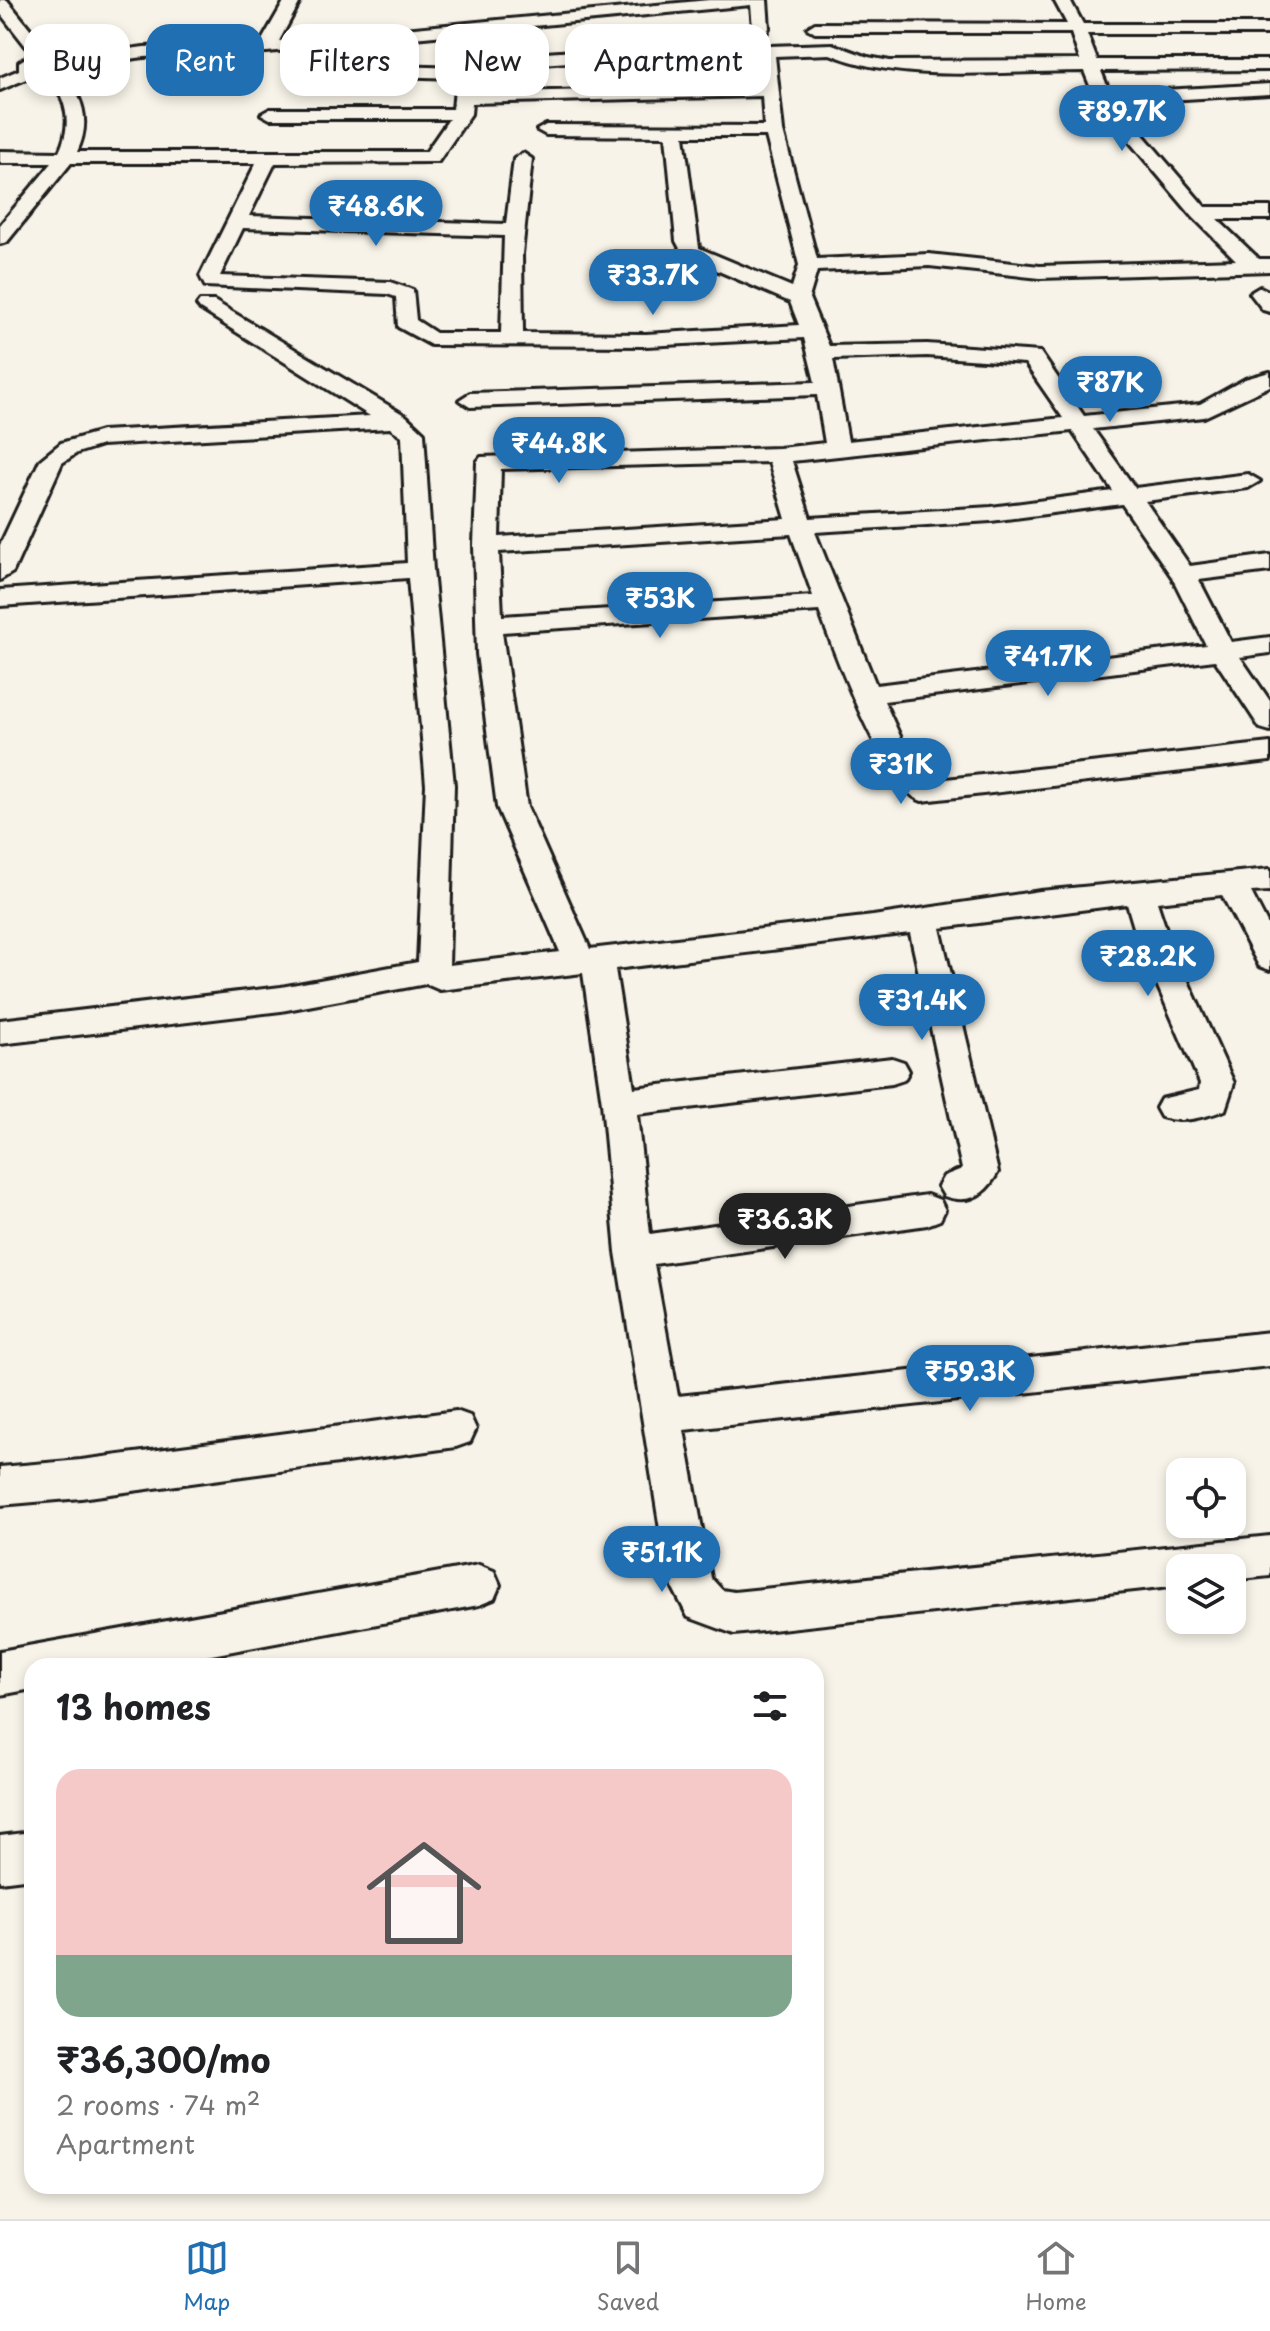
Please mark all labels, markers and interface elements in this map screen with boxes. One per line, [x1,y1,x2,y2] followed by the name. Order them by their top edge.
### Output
[24,24,130,96] chip: Buy
[146,24,264,96] chip: Rent
[280,24,419,96] chip: Filters
[435,24,549,96] chip: New
[565,24,771,96] chip: Apartment
[1057,85,1187,153] pin: ₹89.7K
[1077,91,1167,130] text: ₹89.7K
[311,180,441,248] pin: ₹48.6K
[328,186,424,225] text: ₹48.6K
[588,249,718,317] pin: ₹33.7K
[607,255,699,294] text: ₹33.7K
[1063,356,1157,424] pin: ₹87K
[1076,362,1144,401] text: ₹87K
[494,417,624,485] pin: ₹44.8K
[511,423,607,462] text: ₹44.8K
[613,572,707,640] pin: ₹53K
[625,578,695,617] text: ₹53K
[983,630,1113,698] pin: ₹41.7K
[1003,636,1093,675] text: ₹41.7K
[854,738,948,806] pin: ₹31K
[868,744,934,783] text: ₹31K
[1083,930,1213,998] pin: ₹28.2K
[1099,936,1197,975] text: ₹28.2K
[857,974,987,1042] pin: ₹31.4K
[877,980,967,1019] text: ₹31.4K
[720,1193,850,1261] pin: ₹36.3K
[737,1199,833,1238] text: ₹36.3K
[905,1345,1035,1413] pin: ₹59.3K
[924,1351,1016,1390] text: ₹59.3K
[1166,1458,1246,1634] map controls
[1166,1458,1246,1538] button: locate
[597,1526,727,1594] pin: ₹51.1K
[621,1532,703,1571] text: ₹51.1K
[1166,1554,1246,1634] button: layers
[56,1680,211,1732] text: 13 homes
[748,1684,792,1728] icon: filters
[352,1821,496,1965] icon: home
[56,2033,271,2085] text: ₹36,300/mo
[56,2085,260,2124] text: 2 rooms · 74 m²
[56,2124,195,2163] text: Apartment
[183,2236,230,2317] tab: Map
[597,2236,659,2317] tab: Saved
[1026,2236,1087,2317] tab: Home

